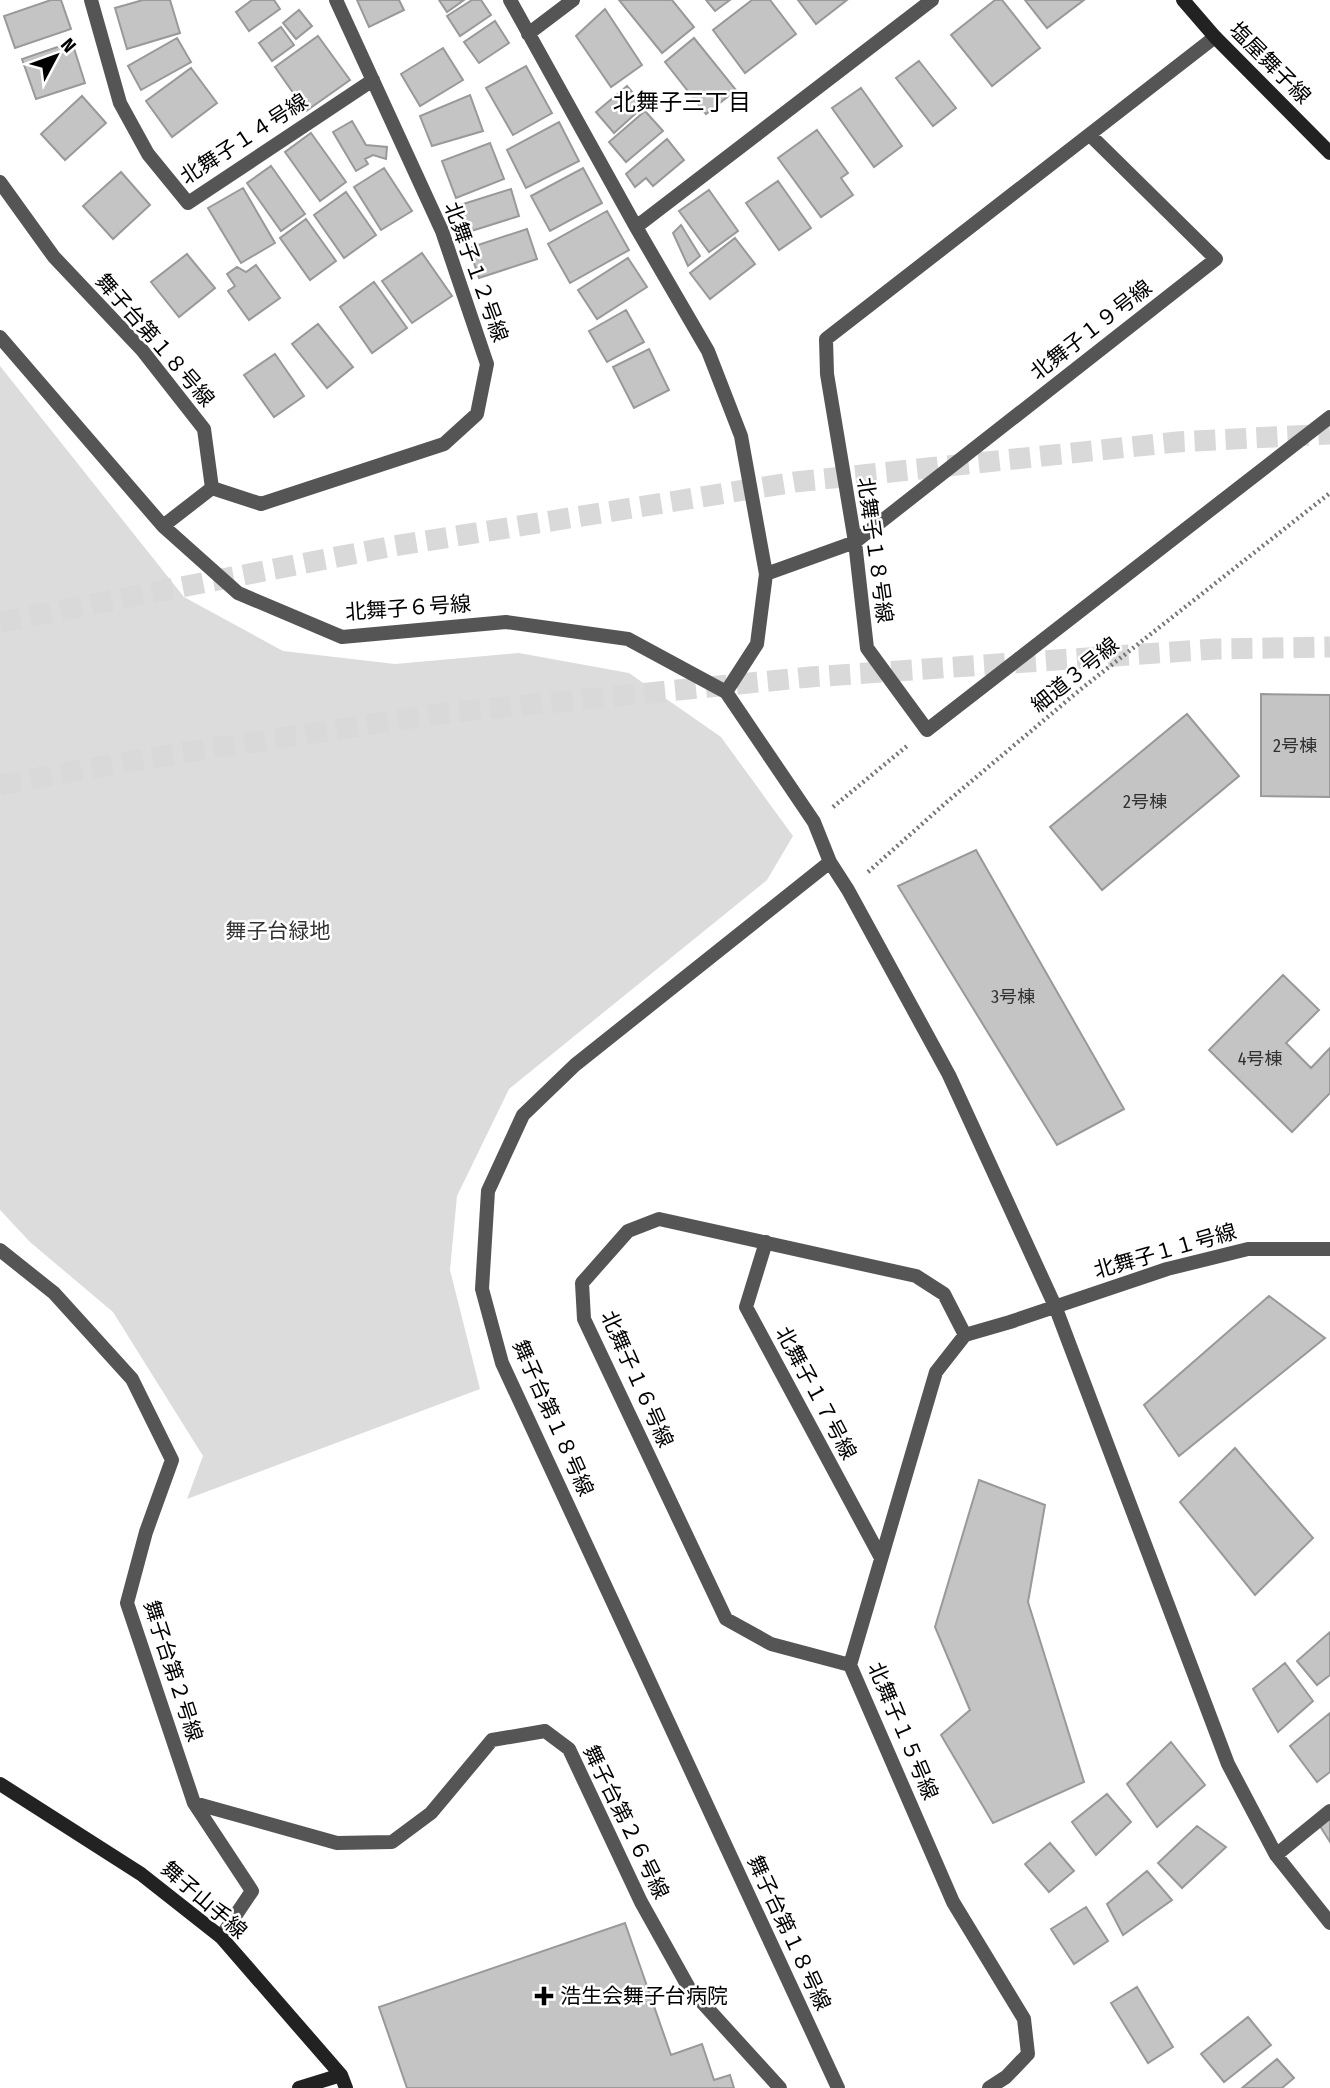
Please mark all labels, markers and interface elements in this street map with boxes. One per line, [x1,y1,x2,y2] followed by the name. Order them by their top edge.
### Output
[1224,17,1316,109] street label: 塩屋舞子線
[21,21,91,91] north arrow
[56,33,81,57] text: N
[175,88,313,190] street label: 北舞子１４号線
[613,88,751,116] district label: 北舞子三丁目
[439,198,513,346] street label: 北舞子１２号線
[90,268,220,412] street label: 舞子台第１８号線
[1025,275,1157,385] street label: 北舞子１９号線
[852,475,898,625] street label: 北舞子１８号線
[344,591,472,625] street label: 北舞子６号線
[1026,632,1124,718] street label: 細道３号線
[1273,735,1317,757] house number: 2号棟
[1123,791,1167,813] house number: 2号棟
[226,918,331,944] park label: 舞子台緑地
[991,986,1035,1008] house number: 3号棟
[1238,1048,1282,1070] house number: 4号棟
[1091,1218,1239,1284] street label: 北舞子１１号線
[595,1307,679,1451] street label: 北舞子１６号線
[770,1322,862,1464] street label: 北舞子１７号線
[507,1336,599,1500] street label: 舞子台第１８号線
[138,1597,208,1745] street label: 舞子台第２号線
[862,1658,944,1804] street label: 北舞子１５号線
[577,1741,675,1903] street label: 舞子台第２６号線
[742,1851,836,2015] street label: 舞子台第１８号線
[156,1856,252,1944] street label: 舞子山手線
[560,1983,728,2009] place label: 浩生会舞子台病院
[534,1986,554,2006] marker: 浩生会舞子台病院

